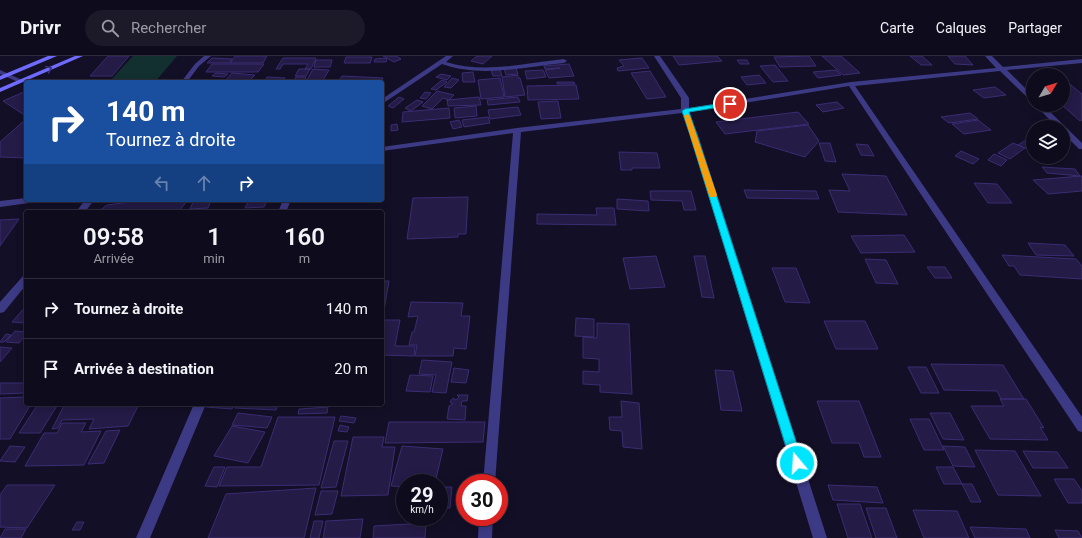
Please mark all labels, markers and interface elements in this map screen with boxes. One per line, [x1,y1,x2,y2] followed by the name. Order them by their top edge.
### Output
[85,10,365,46] search box
[20,16,61,39] text: Drivr
[99,17,121,39] icon: search
[131,19,206,37] text: Rechercher
[880,20,914,36] text: Carte
[936,20,986,36] text: Calques
[1008,20,1062,36] text: Partager
[44,66,52,74] one-way arrow
[1026,68,1070,112] north arrow
[1026,68,1070,164] map controls
[713,87,747,121] pin
[719,93,741,115] icon: arrive
[106,95,185,128] text: 140 m
[40,96,92,148] icon: right
[1026,120,1070,164] button: layers
[106,129,235,150] text: Tournez à droite
[151,172,173,194] icon: left
[193,172,215,194] icon: ahead
[235,172,257,194] icon: right
[83,223,144,251] text: 09:58
[207,223,221,251] text: 1
[284,223,325,251] text: 160
[93,251,134,266] text: Arrivée
[203,251,225,266] text: min
[299,251,310,266] text: m
[40,298,62,320] icon: right
[74,300,183,318] text: Tournez à droite
[326,300,368,318] text: 140 m
[40,358,62,380] icon: arrive
[74,360,214,378] text: Arrivée à destination
[334,360,368,378] text: 20 m
[776,442,818,484] position arrow
[456,474,508,526] speed limit sign: 30
[411,483,433,507] text: 29
[410,504,434,515] text: km/h

